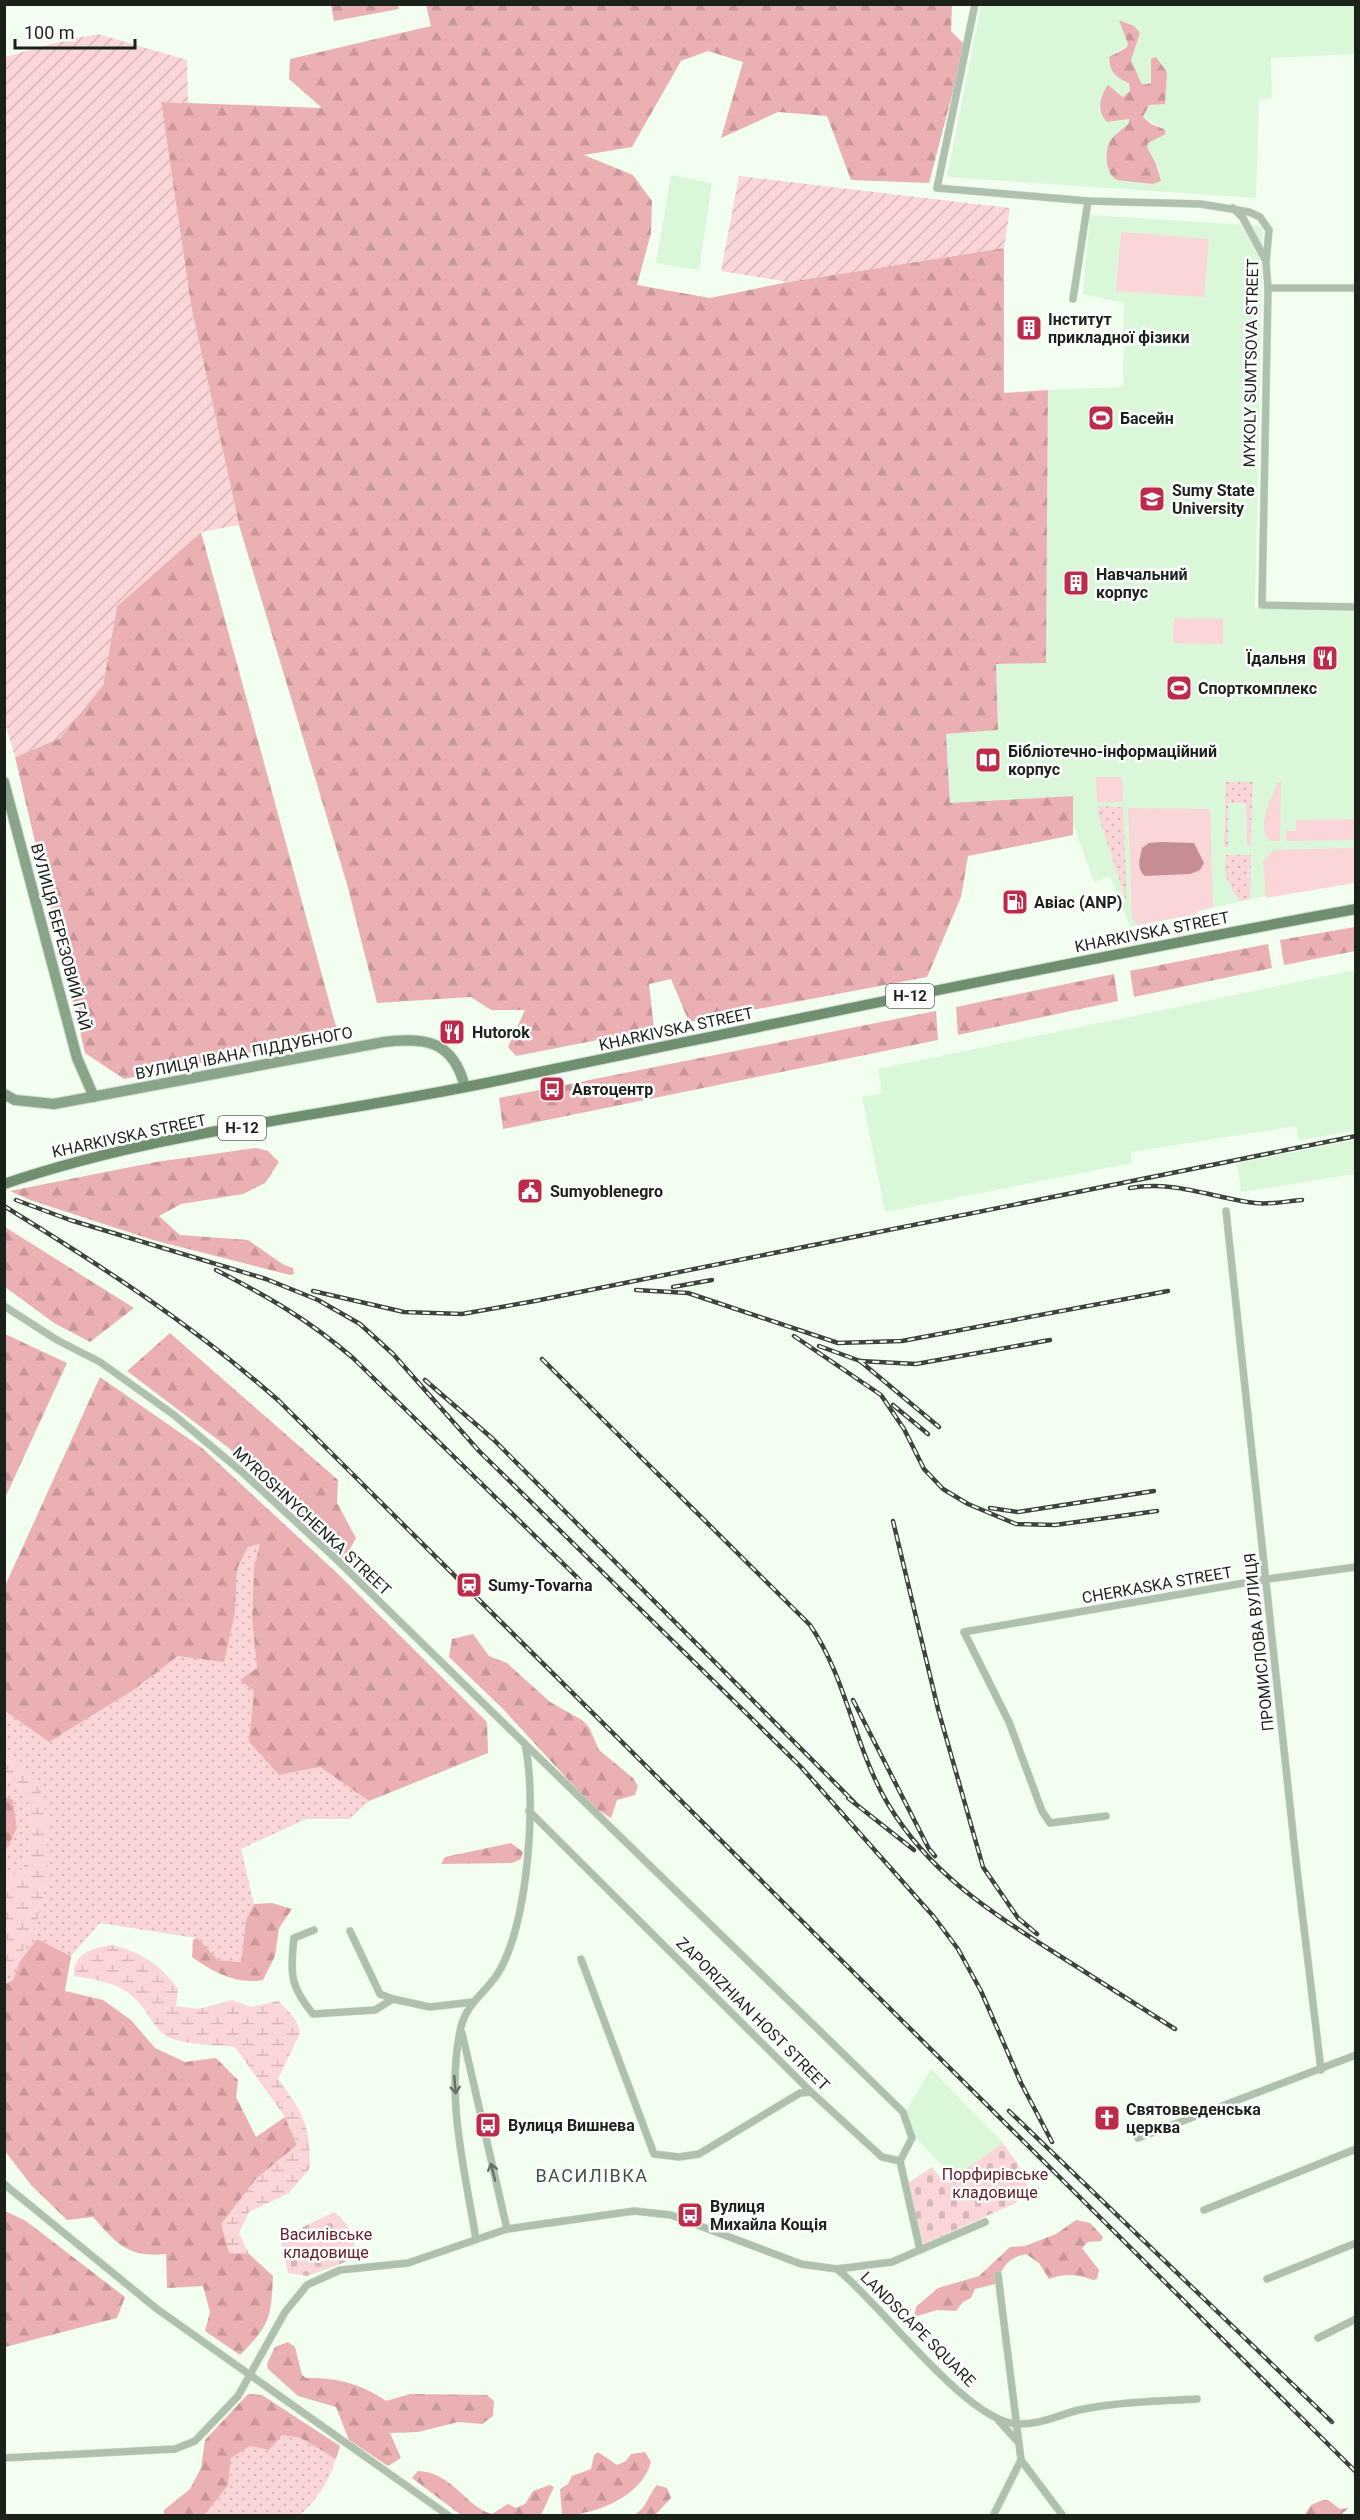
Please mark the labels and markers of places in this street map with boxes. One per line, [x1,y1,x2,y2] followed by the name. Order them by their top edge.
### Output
[1048,310,1189,347] place label: Інститут прикладної фізики
[1014,313,1044,343] building icon: Інститут прикладної фізики
[1086,403,1116,433] sports icon: Басейн
[1120,409,1174,428] place label: Басейн
[1172,481,1255,518] place label: Sumy State University
[1137,484,1167,514] school or university icon: Sumy State University
[1096,565,1188,602] place label: Навчальний корпус
[1061,568,1091,598] building icon: Навчальний корпус
[1310,643,1340,673] restaurant icon: Їдальня
[1245,649,1306,668] place label: Їдальня
[1164,673,1194,703] sports icon: Спорткомплекс
[1198,679,1317,698] place label: Спорткомплекс
[1008,742,1217,779] place label: Бібліотечно-інформаційний корпус
[973,745,1003,775] library icon: Бібліотечно-інформаційний корпус
[1000,887,1030,917] fuel station icon: Авіас (ANP)
[1034,893,1122,912] place label: Авіас (ANP)
[437,1017,467,1047] restaurant icon: Hutorok
[472,1023,530,1042] place label: Hutorok
[537,1074,567,1104] bus stop icon: Автоцентр
[572,1080,653,1099] place label: Автоцентр
[515,1176,545,1206] public building icon: Sumyoblenegro
[550,1182,663,1201] place label: Sumyoblenegro
[454,1570,484,1600] station icon: Sumy-Tovarna
[488,1576,593,1595] place label: Sumy-Tovarna
[1126,2100,1261,2137] place label: Святовведенська церква
[1092,2103,1122,2133] church icon: Святовведенська церква
[473,2110,503,2140] bus stop icon: Вулиця Вишнева
[508,2116,635,2135] place label: Вулиця Вишнева
[710,2197,827,2234] place label: Вулиця Михайла Кощія
[675,2200,705,2230] bus stop icon: Вулиця Михайла Кощія

